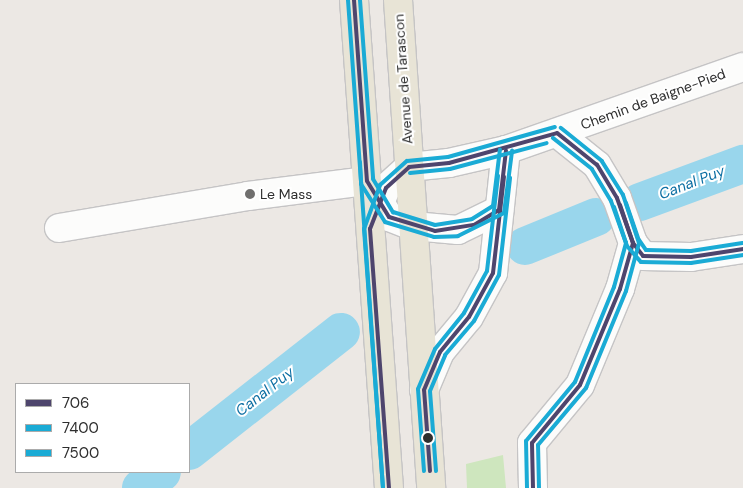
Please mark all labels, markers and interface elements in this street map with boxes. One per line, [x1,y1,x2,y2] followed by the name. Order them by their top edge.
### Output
[390,13,416,145] street label: Avenue de Tarascon
[578,65,728,133] street label: Chemin de Baigne-Pied
[656,162,728,204] water label: Canal Puy
[260,186,312,202] place label: Le Mass
[244,188,256,200] marker: Le Mass
[232,364,298,420] water label: Canal Puy
[15,383,190,473] legend
[62,393,89,413] text: 706
[62,418,99,438] text: 7400
[423,433,433,443] unlabelled marker
[62,443,99,463] text: 7500

